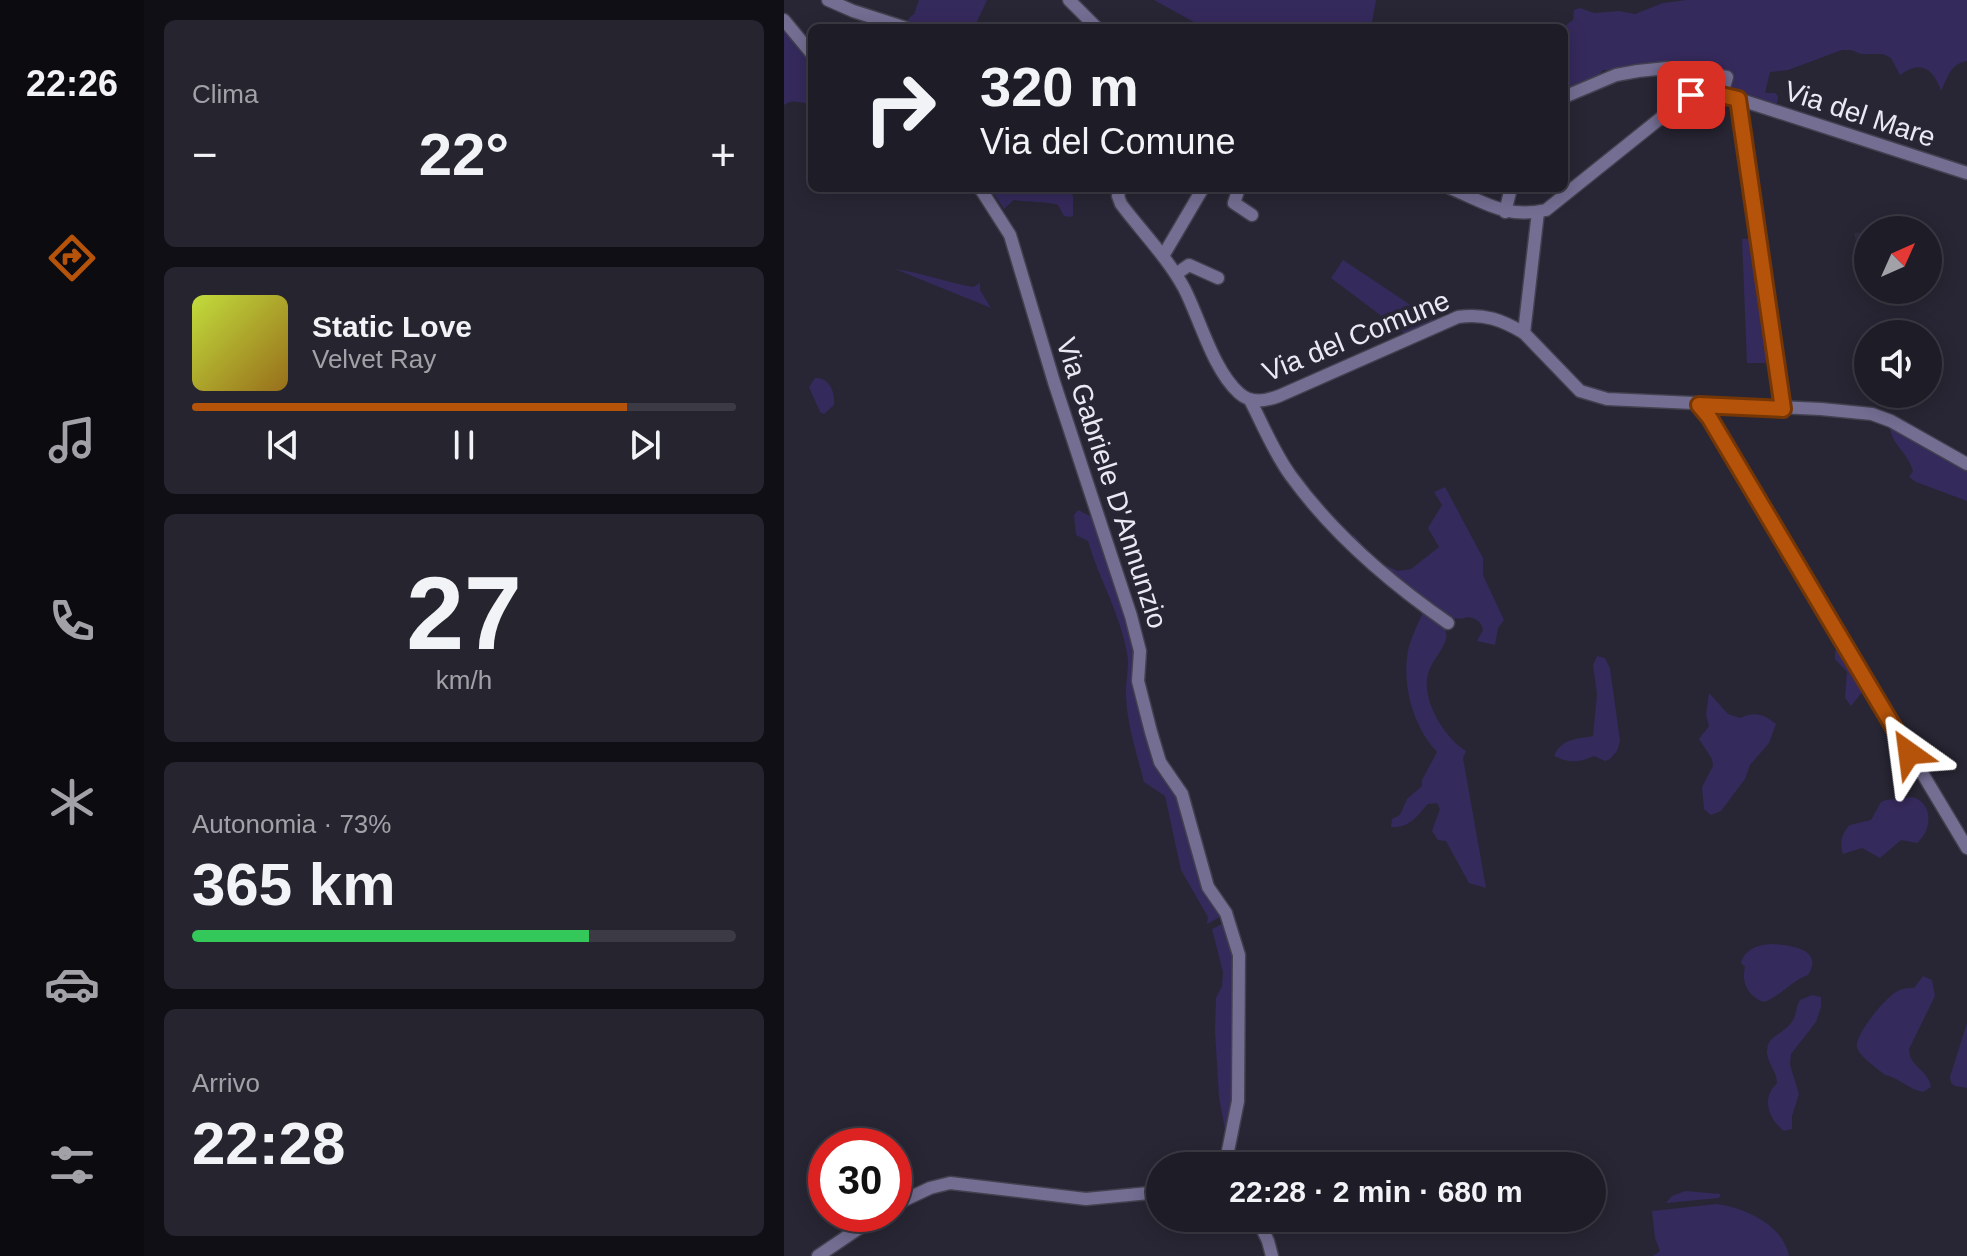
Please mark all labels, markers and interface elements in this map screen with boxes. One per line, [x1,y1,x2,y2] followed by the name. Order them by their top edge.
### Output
[980,55,1139,118] text: 320 m
[848,56,952,160] icon: right
[1657,61,1725,129] pin
[26,63,118,104] text: 22:26
[1669,73,1713,117] icon: arrive
[1781,75,1939,153] street label: Via del Mare
[192,79,258,109] text: Clima
[419,121,509,188] text: 22°
[980,121,1236,162] text: Via del Comune
[192,130,218,179] text: −
[710,130,736,179] text: +
[1854,216,1942,304] north arrow
[1854,216,1942,408] map controls
[44,230,100,286] icon: directions
[1258,284,1454,388] street label: Via del Comune
[312,310,472,343] text: Static Love
[1854,320,1942,408] button: sound
[1050,334,1174,632] street label: Via Gabriele D'Annunzio
[312,344,436,374] text: Velvet Ray
[44,412,100,468] icon: music
[261,423,305,467] icon: previous
[442,423,486,467] icon: pause
[623,423,667,467] icon: next
[406,555,522,671] text: 27
[44,593,100,649] icon: phone
[436,665,492,695] text: km/h
[1867,711,1951,795] position arrow
[44,774,100,830] icon: climate
[192,809,391,839] text: Autonomia · 73%
[192,851,396,918] text: 365 km
[44,956,100,1012] icon: car
[192,1068,260,1098] text: Arrivo
[192,1110,345,1177] text: 22:28
[808,1128,912,1232] speed limit sign: 30
[44,1137,100,1193] icon: filters
[1229,1175,1523,1208] text: 22:28 · 2 min · 680 m

